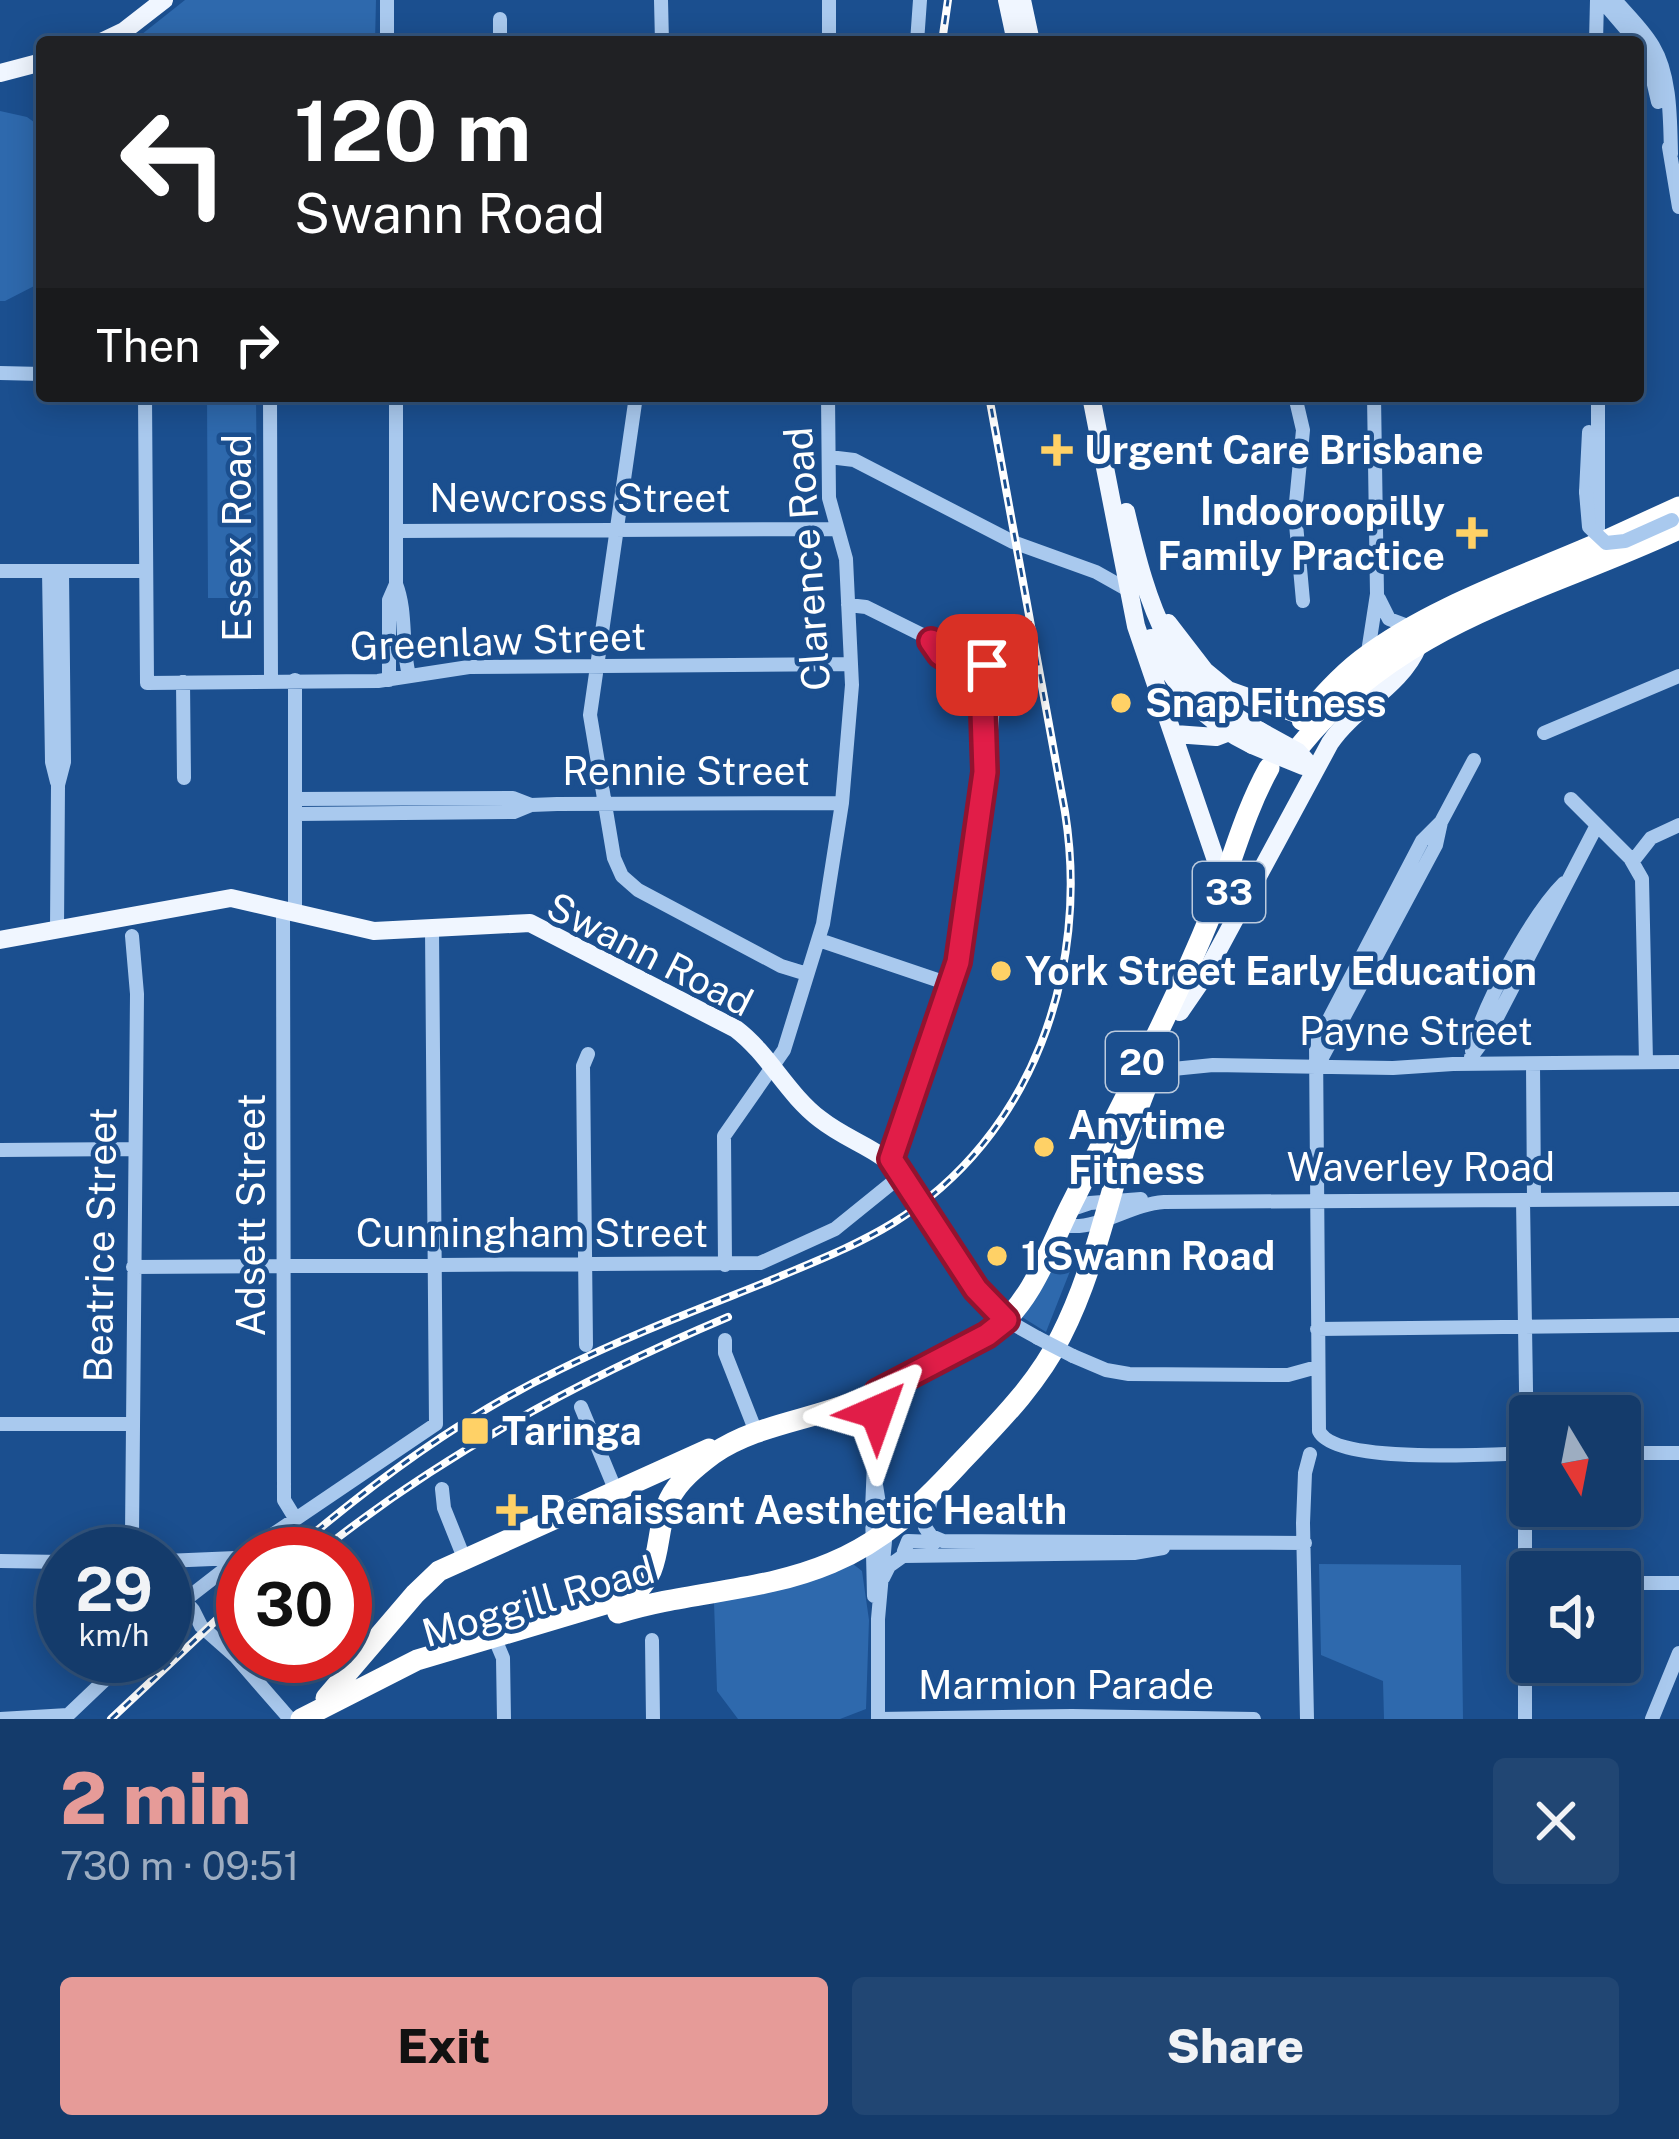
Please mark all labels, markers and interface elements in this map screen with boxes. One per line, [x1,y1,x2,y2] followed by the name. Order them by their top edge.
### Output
[294,81,532,180] text: 120 m
[96,84,252,240] icon: left
[294,182,605,245] text: Swann Road
[224,312,290,378] icon: right
[96,319,200,372] text: Then
[775,426,839,692] street label: Clarence Road
[1084,427,1484,473] place label: Urgent Care Brisbane
[214,434,260,642] street label: Essex Road
[1041,434,1073,466] marker: Urgent Care Brisbane
[429,475,731,521] street label: Newcross Street
[1157,488,1445,579] place label: Indooroopilly Family Practice
[1456,517,1488,549] marker: Indooroopilly Family Practice
[349,613,647,669] street label: Greenlaw Street
[936,614,1038,716] pin
[954,632,1020,698] icon: arrive
[1145,680,1387,726] place label: Snap Fitness
[1108,690,1134,716] marker: Snap Fitness
[562,748,810,794] street label: Rennie Street
[1193,862,1265,922] road number: 33
[539,882,761,1026] street label: Swann Road
[1025,948,1537,994] place label: York Street Early Education
[988,958,1014,984] marker: York Street Early Education
[1299,1008,1533,1054] street label: Payne Street
[1106,1032,1178,1092] road number: 20
[228,1093,274,1337] street label: Adsett Street
[1068,1102,1226,1193] place label: Anytime Fitness
[75,1107,125,1383] street label: Beatrice Street
[1031,1134,1057,1160] marker: Anytime Fitness
[1287,1144,1555,1190] street label: Waverley Road
[356,1210,708,1256] street label: Cunningham Street
[1021,1233,1275,1279] place label: 1 Swann Road
[984,1243,1010,1269] marker: 1 Swann Road
[814,1349,940,1475] position arrow
[1509,1395,1641,1527] north arrow
[1509,1395,1641,1683] map controls
[502,1408,642,1454] place label: Taringa
[459,1415,491,1447] marker: Taringa
[539,1487,1067,1533] place label: Renaissant Aesthetic Health
[496,1494,528,1526] marker: Renaissant Aesthetic Health
[216,1527,372,1683] speed limit sign: 30
[417,1546,659,1656] street label: Moggill Road
[1509,1551,1641,1683] button: sound
[75,1554,153,1625] text: 29
[79,1617,149,1653] text: km/h
[918,1662,1214,1708] street label: Marmion Parade
[60,1756,251,1840] text: 2 min
[1493,1758,1619,1884] button: close
[60,1843,299,1889] text: 730 m · 09:51
[60,1977,828,2115] button: Exit
[852,1977,1619,2115] button: Share

